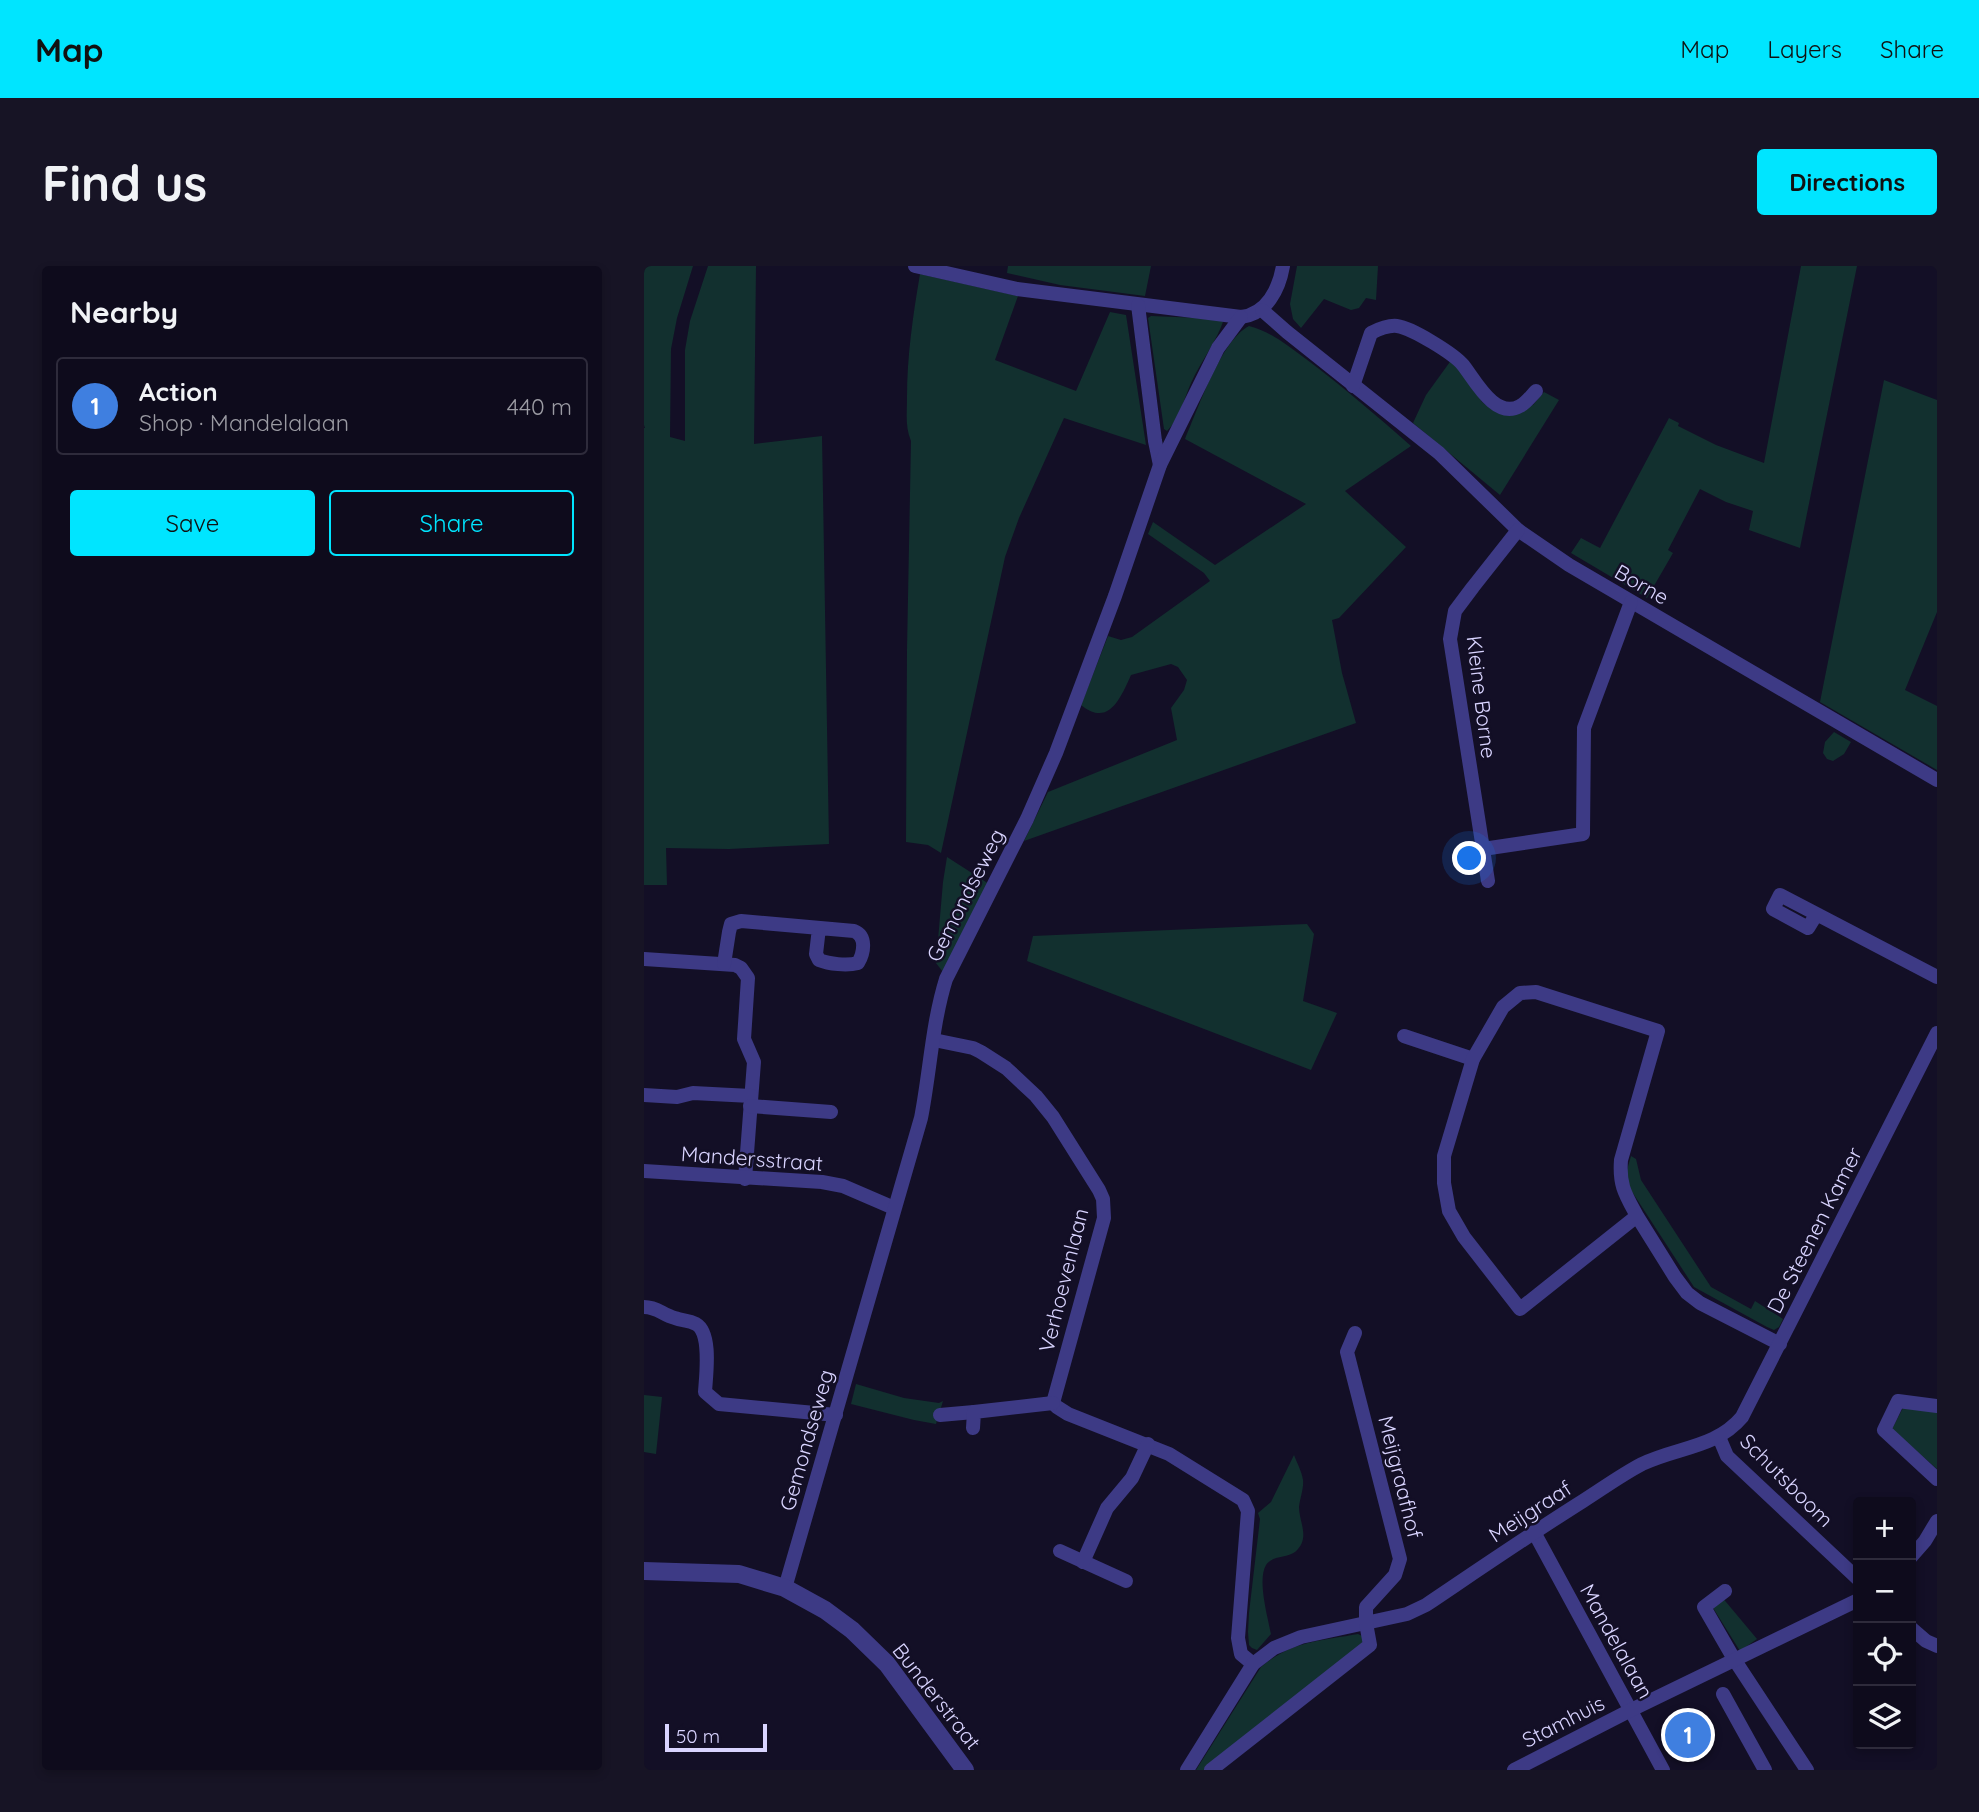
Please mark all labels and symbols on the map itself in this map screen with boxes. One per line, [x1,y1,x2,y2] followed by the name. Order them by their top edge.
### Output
[1610,558,1674,610] street label: Borne
[1462,634,1502,760] street label: Kleine Borne
[920,824,1010,966] street label: Gemondseweg
[1452,841,1486,875] your location
[680,1140,824,1176] street label: Mandersstraat
[1761,1142,1867,1318] street label: De Steenen Kamer
[1033,1205,1093,1355] street label: Verhoevenlaan
[773,1366,839,1514] street label: Gemondseweg
[1373,1413,1429,1542] street label: Meijgraafhof
[1735,1428,1839,1532] street label: Schutsboom
[1484,1474,1577,1547] street label: Meijgraaf
[1575,1579,1659,1703] street label: Mandelalaan
[887,1638,987,1754] street label: Bunderstraat
[1517,1689,1609,1753] street label: Stamhuis
[1665,1709,1711,1761] pin: 1
[665,1721,766,1753] scale bar

